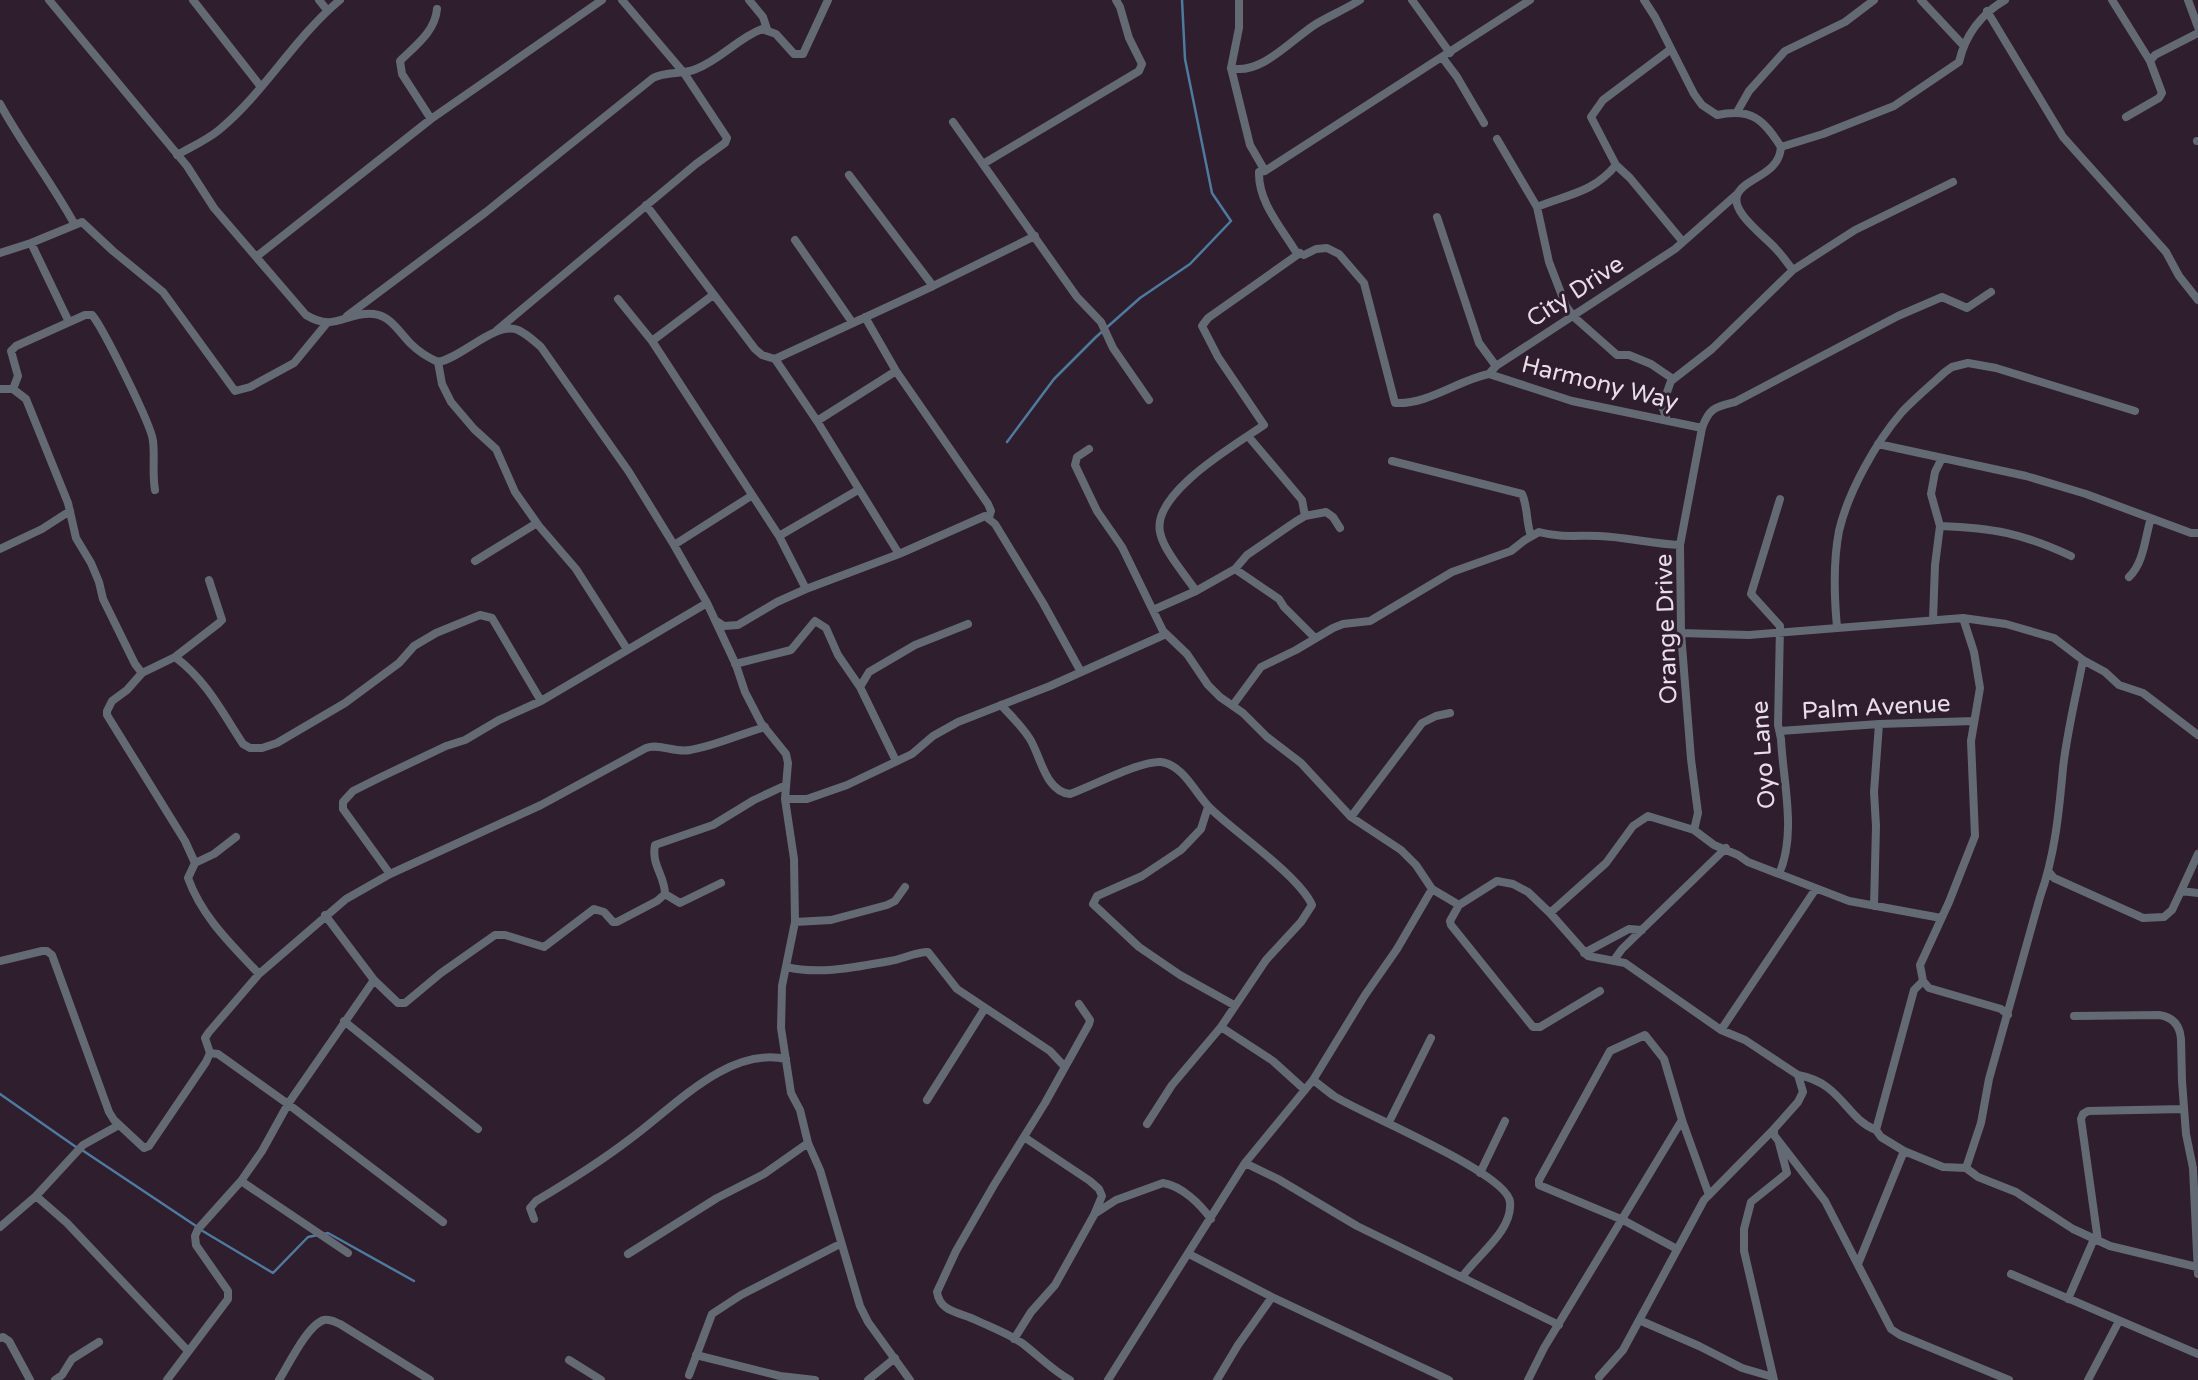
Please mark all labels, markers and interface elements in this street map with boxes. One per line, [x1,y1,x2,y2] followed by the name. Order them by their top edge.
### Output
[1521,249,1629,334] street label: City Drive
[1519,350,1681,417] street label: Harmony Way
[1649,553,1684,705] street label: Orange Drive
[1801,689,1951,726] street label: Palm Avenue
[1745,700,1782,810] street label: Oyo Lane

